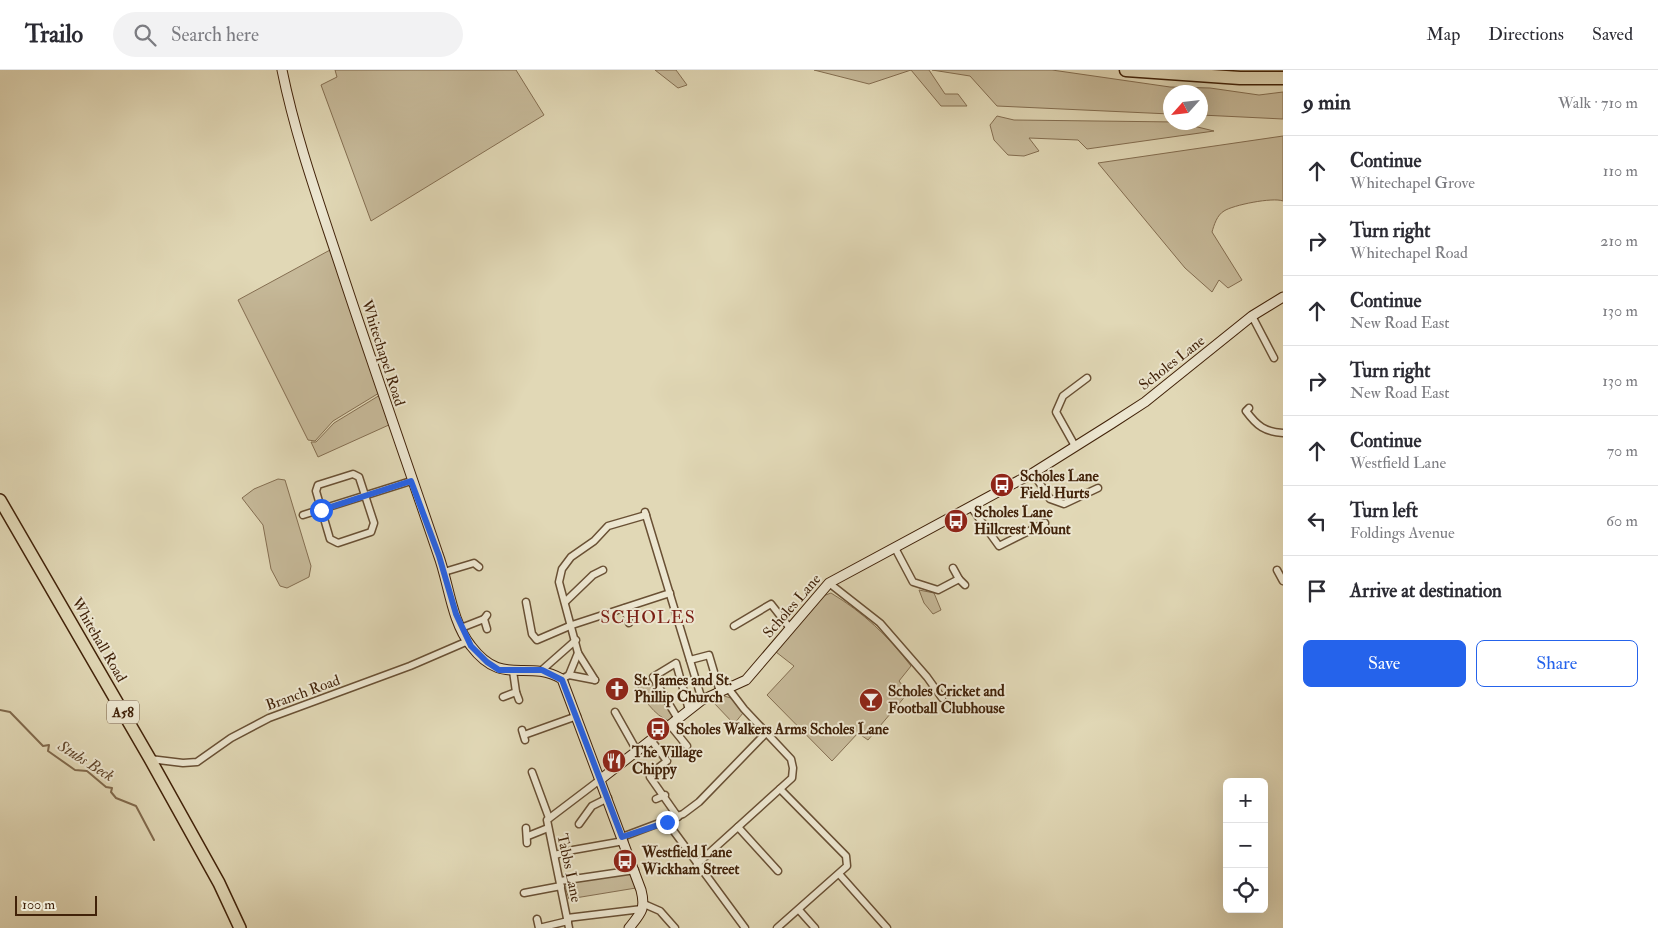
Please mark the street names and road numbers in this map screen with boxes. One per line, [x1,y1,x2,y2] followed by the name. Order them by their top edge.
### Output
[356,297,409,409] street label: Whitechapel Road
[1135,331,1209,395] street label: Scholes Lane
[759,570,825,642] street label: Scholes Lane
[67,593,131,686] street label: Whitehall Road
[263,671,343,715] street label: Branch Road
[107,700,139,724] road number: A58
[552,832,586,904] street label: Tabbs Lane

